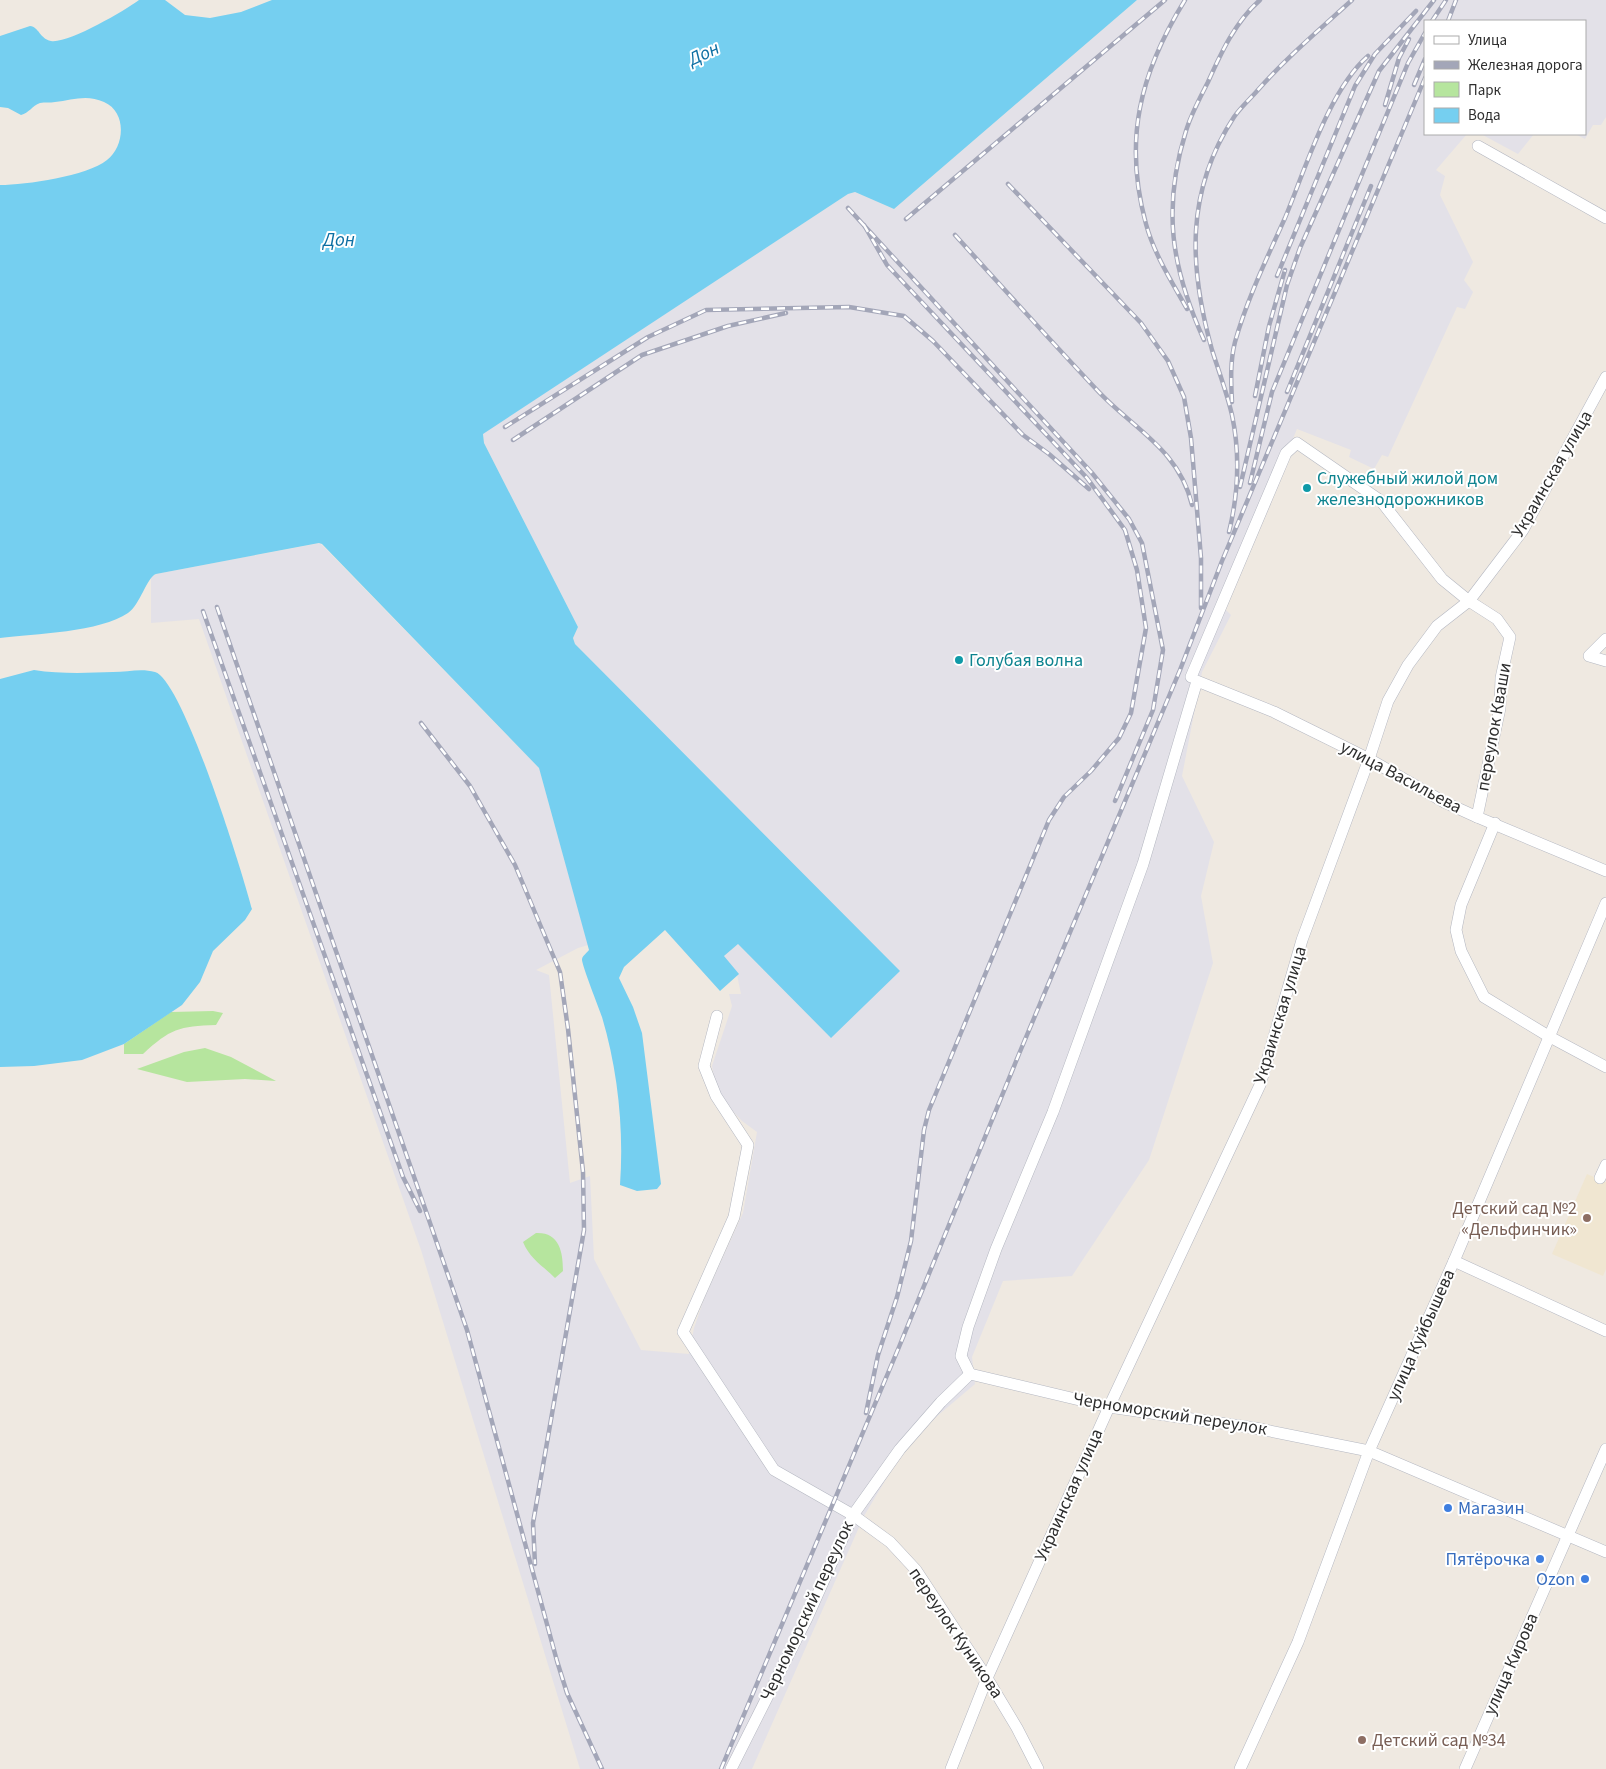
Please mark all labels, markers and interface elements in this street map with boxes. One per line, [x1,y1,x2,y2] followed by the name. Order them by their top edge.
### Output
[1424,20,1586,135] legend
[1468,30,1507,51] text: Улица
[683,35,724,73] water label: Дон
[1468,55,1583,76] text: Железная дорога
[1468,80,1502,101] text: Парк
[1468,105,1501,126] text: Вода
[322,227,355,254] water label: Дон
[1505,406,1599,542] street label: Украинская улица
[1317,466,1498,512] place label: Служебный жилой дом железнодорожников
[1301,482,1313,494] marker: Служебный жилой дом железнодорожников
[969,648,1083,673] place label: Голубая волна
[953,654,965,666] marker: Голубая волна
[1470,661,1518,793] street label: переулок Кваши
[1336,734,1466,820] street label: улица Васильева
[1247,943,1313,1087] street label: Украинская улица
[1452,1196,1577,1242] place label: Детский сад №2 «Дельфинчик»
[1581,1212,1593,1224] marker: Детский сад №2 «Дельфинчик»
[1381,1265,1461,1405] street label: улица Куйбышева
[1071,1386,1269,1442] street label: Черноморский переулок
[1029,1425,1109,1565] street label: Украинская улица
[1458,1496,1525,1521] place label: Магазин
[1442,1502,1454,1514] marker: Магазин
[754,1517,860,1705] street label: Черноморский переулок
[1445,1547,1530,1572] place label: Пятёрочка
[1534,1553,1546,1565] marker: Пятёрочка
[903,1562,1009,1704] street label: переулок Куникова
[1536,1567,1575,1592] place label: Ozon
[1579,1573,1591,1585] marker: Ozon
[1477,1609,1545,1719] street label: улица Кирова
[1372,1728,1506,1753] place label: Детский сад №34
[1356,1734,1368,1746] marker: Детский сад №34

